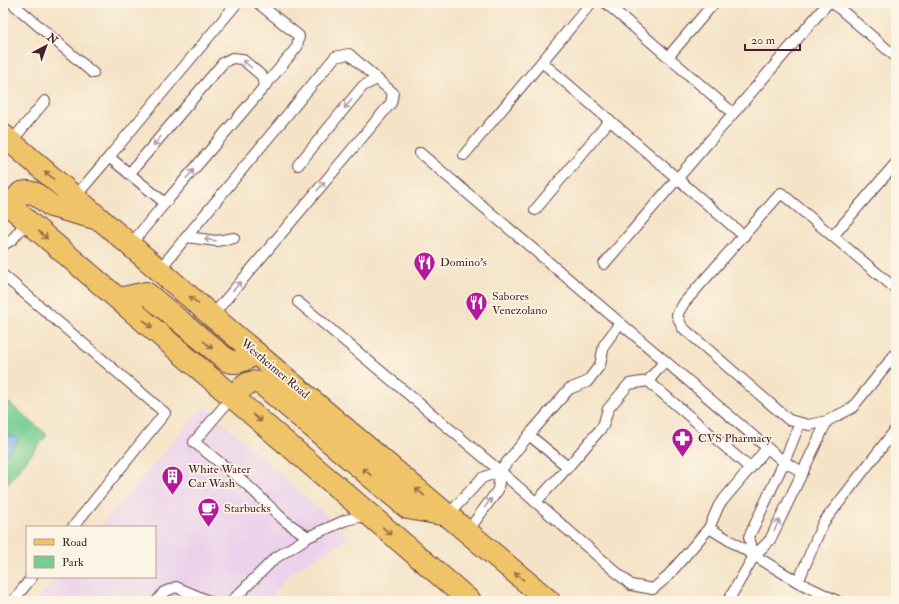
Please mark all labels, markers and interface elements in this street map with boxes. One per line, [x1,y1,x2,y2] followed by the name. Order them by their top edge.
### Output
[26,26,66,66] north arrow
[745,26,800,52] scale bar
[43,30,61,48] text: N
[751,33,776,48] text: 20 m
[242,59,253,68] one-way arrow
[344,99,353,109] one-way arrow
[152,136,161,147] one-way arrow
[186,168,195,179] one-way arrow
[44,170,54,179] one-way arrow
[316,181,325,192] one-way arrow
[38,230,49,239] one-way arrow
[204,236,217,244] one-way arrow
[411,249,437,282] restaurant icon: Domino's
[440,255,487,270] place label: Domino's
[233,281,242,291] one-way arrow
[492,289,547,318] place label: Sabores Venezolano
[463,290,489,323] restaurant icon: Sabores Venezolano
[189,296,199,305] one-way arrow
[143,320,154,329] one-way arrow
[237,335,312,402] street label: Westheimer Road
[203,340,213,349] one-way arrow
[252,414,262,423] one-way arrow
[669,425,695,458] pharmacy icon: CVS Pharmacy
[698,431,772,446] place label: CVS Pharmacy
[187,462,251,491] place label: White Water Car Wash
[159,463,185,496] building icon: White Water Car Wash
[361,468,372,477] one-way arrow
[415,487,425,496] one-way arrow
[196,495,222,528] cafe icon: Starbucks
[484,498,493,509] one-way arrow
[224,501,271,516] place label: Starbucks
[774,519,781,531] one-way arrow
[26,526,156,578] legend
[382,526,393,535] one-way arrow
[62,535,87,550] text: Road
[62,555,84,570] text: Park
[514,571,525,580] one-way arrow

